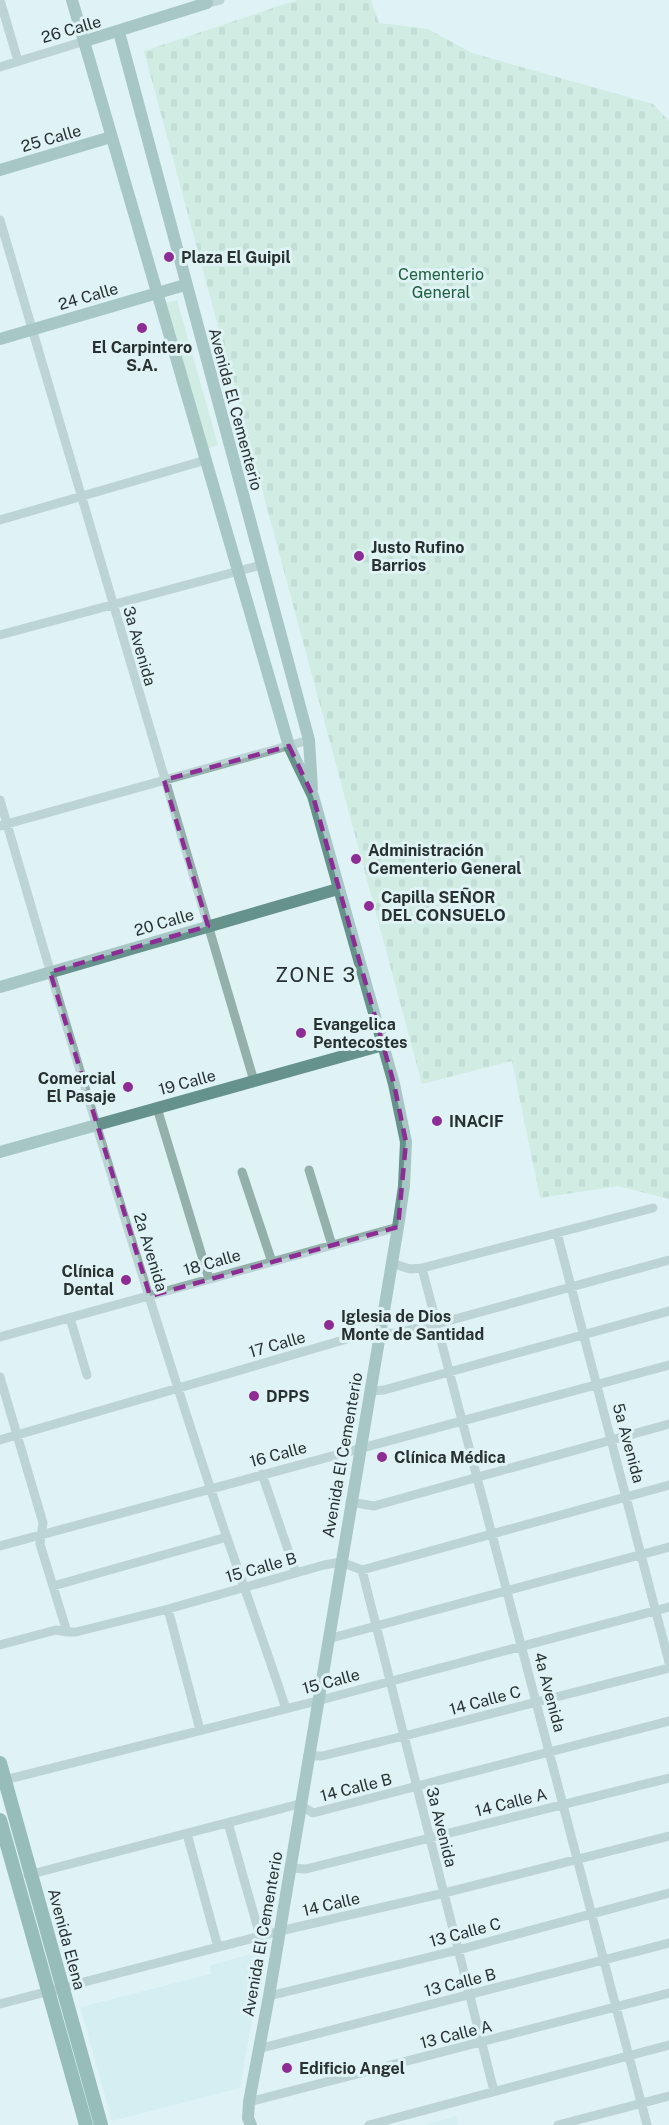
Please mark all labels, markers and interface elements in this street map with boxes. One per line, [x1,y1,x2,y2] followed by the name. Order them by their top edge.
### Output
[39,12,103,47] street label: 26 Calle
[19,121,83,156] street label: 25 Calle
[181,248,291,267] place label: Plaza El Guipil
[162,250,176,264] marker: Plaza El Guipil
[398,265,484,302] park label: Cementerio General
[56,279,120,314] street label: 24 Calle
[135,321,149,335] marker: El Carpintero S.A.
[205,326,266,492] street label: Avenida El Cementerio
[92,338,192,375] place label: El Carpintero S.A.
[371,538,464,575] place label: Justo Rufino Barrios
[352,549,366,563] marker: Justo Rufino Barrios
[119,604,160,688] street label: 3a Avenida
[368,841,522,878] place label: Administración Cementerio General
[349,852,363,866] marker: Administración Cementerio General
[381,887,506,925] place label: Capilla SEÑOR DEL CONSUELO
[362,899,376,913] marker: Capilla SEÑOR DEL CONSUELO
[132,905,196,940] street label: 20 Calle
[275,963,357,987] district label: ZONE 3
[313,1015,408,1052] place label: Evangelica Pentecostes
[294,1026,308,1040] marker: Evangelica Pentecostes
[157,1066,218,1099] street label: 19 Calle
[38,1069,116,1106] place label: Comercial El Pasaje
[121,1080,135,1094] marker: Comercial El Pasaje
[449,1112,504,1131] place label: INACIF
[430,1114,444,1128] marker: INACIF
[130,1211,171,1294] street label: 2a Avenida
[181,1245,243,1280] street label: 18 Calle
[62,1262,114,1299] place label: Clínica Dental
[119,1273,133,1287] marker: Clínica Dental
[341,1307,484,1344] place label: Iglesia de Dios Monte de Santidad
[322,1318,336,1332] marker: Iglesia de Dios Monte de Santidad
[247,1327,308,1362] street label: 17 Calle
[319,1371,366,1539] street label: Avenida El Cementerio
[266,1387,310,1406] place label: DPPS
[247,1389,261,1403] marker: DPPS
[609,1401,648,1485] street label: 5a Avenida
[248,1438,309,1471] street label: 16 Calle
[394,1448,506,1467] place label: Clínica Médica
[375,1450,389,1464] marker: Clínica Médica
[223,1548,299,1587] street label: 15 Calle B
[530,1650,569,1734] street label: 4a Avenida
[300,1665,362,1698] street label: 15 Calle
[447,1682,523,1719] street label: 14 Calle C
[318,1769,394,1806] street label: 14 Calle B
[473,1784,549,1821] street label: 14 Calle A
[422,1785,461,1869] street label: 3a Avenida
[239,1850,286,2018] street label: Avenida El Cementerio
[44,1886,89,1992] street label: Avenida Elena
[301,1889,362,1920] street label: 14 Calle
[427,1914,503,1951] street label: 13 Calle C
[422,1964,498,2001] street label: 13 Calle B
[418,2016,494,2053] street label: 13 Calle A
[299,2059,405,2078] place label: Edificio Angel
[280,2061,294,2075] marker: Edificio Angel

